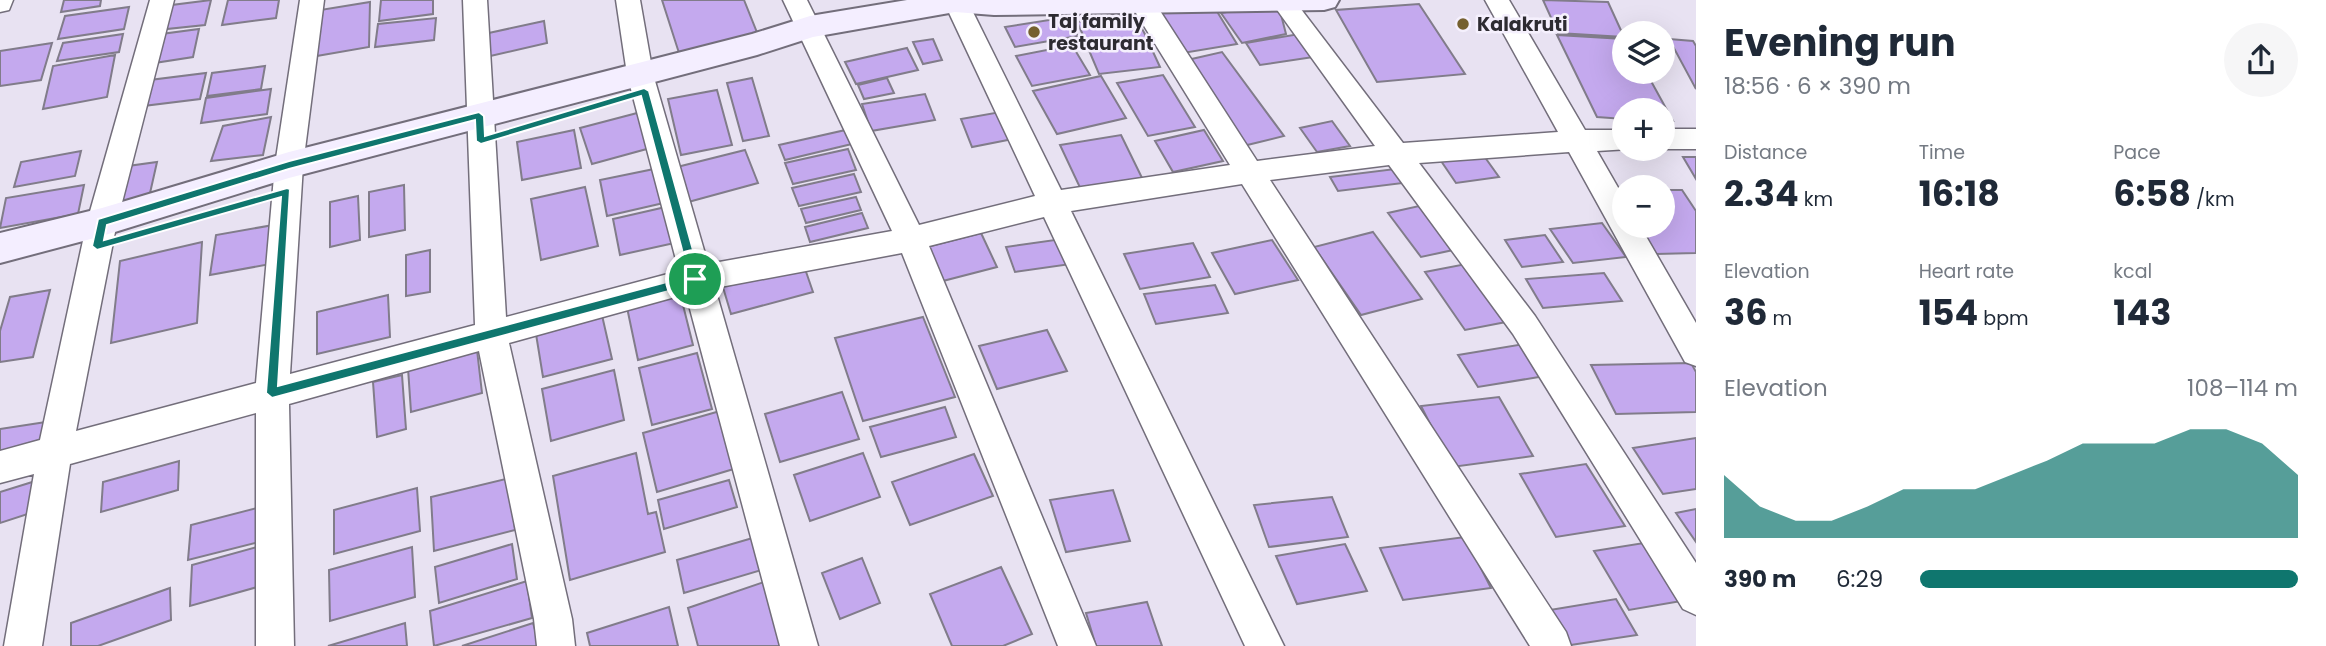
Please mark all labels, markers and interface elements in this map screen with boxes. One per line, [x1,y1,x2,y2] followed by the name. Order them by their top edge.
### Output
[1048,8,1154,57] place label: Taj family restaurant
[1477,11,1568,38] place label: Kalakruti
[1455,16,1471,32] marker: Kalakruti
[1724,16,1956,69] text: Evening run
[1612,21,1675,238] map controls
[1612,21,1675,84] button: layers
[2224,23,2298,97] button: share
[1026,24,1042,40] marker: Taj family restaurant
[1724,70,1911,102] text: 18:56 · 6 × 390 m
[1612,98,1675,161] button: +
[1724,139,1807,166] text: Distance
[1919,139,1965,166] text: Time
[2113,139,2161,166] text: Pace
[1724,169,1799,218] text: 2.34
[1919,169,2000,218] text: 16:18
[2113,169,2191,218] text: 6:58
[1612,175,1675,238] button: −
[1799,186,1833,213] text: km
[2191,186,2234,213] text: /km
[665,249,725,309] pin
[1724,258,1810,285] text: Elevation
[1919,258,2014,285] text: Heart rate
[2113,258,2152,285] text: kcal
[676,260,714,298] icon: arrive
[1724,288,1767,337] text: 36
[1919,288,1978,337] text: 154
[2113,288,2171,337] text: 143
[1767,305,1792,332] text: m
[1978,305,2029,332] text: bpm
[1724,372,1828,404] text: Elevation
[2187,372,2298,404] text: 108–114 m
[1724,563,1796,595] text: 390 m
[1836,563,1883,595] text: 6:29

